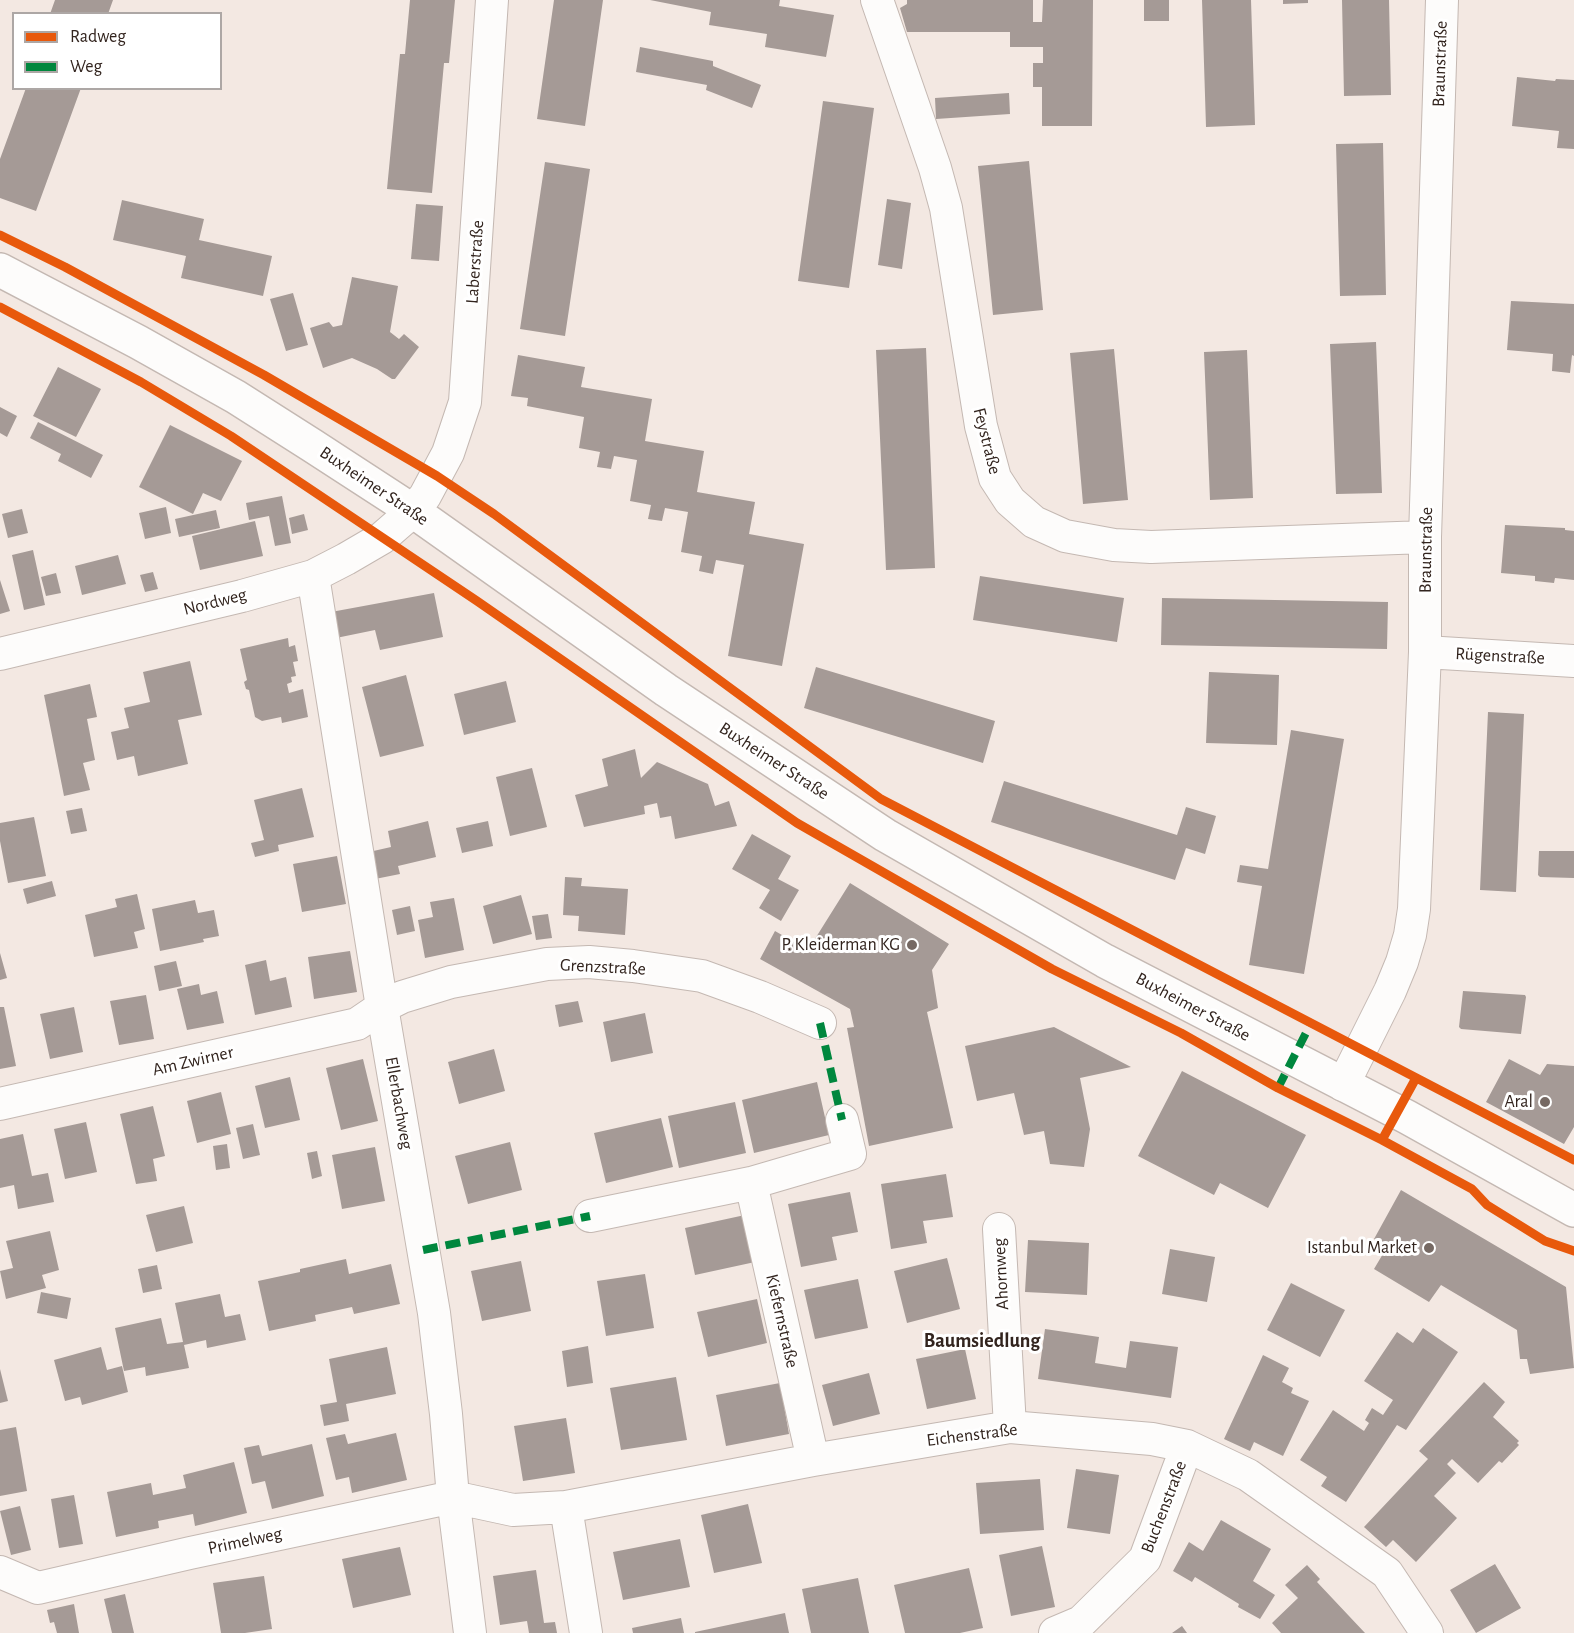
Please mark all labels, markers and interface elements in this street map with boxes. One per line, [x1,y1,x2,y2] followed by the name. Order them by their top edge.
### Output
[12,12,222,90] legend
[1428,20,1452,108] street label: Braunstraße
[70,28,126,46] text: Radweg
[70,58,102,76] text: Weg
[461,219,489,305] street label: Laberstraße
[968,406,1006,476] street label: Feystraße
[315,442,433,530] street label: Buxheimer Straße
[1414,507,1438,593] street label: Braunstraße
[181,584,249,620] street label: Nordweg
[1455,643,1545,669] street label: Rügenstraße
[715,717,833,805] street label: Buxheimer Straße
[781,934,900,956] place label: P. Kleiderman KG
[905,938,919,952] marker: P. Kleiderman KG
[560,954,646,980] street label: Grenzstraße
[1132,968,1254,1046] street label: Buxheimer Straße
[150,1041,236,1081] street label: Am Zwirner
[380,1055,418,1151] street label: Ellerbachweg
[1504,1091,1533,1113] place label: Aral
[1538,1095,1552,1109] marker: Aral
[1307,1237,1417,1259] place label: Istanbul Market
[988,1238,1014,1310] street label: Ahornweg
[1422,1241,1436,1255] marker: Istanbul Market
[761,1272,803,1370] street label: Kiefernstraße
[924,1329,1040,1353] district label: Baumsiedlung
[925,1419,1019,1451] street label: Eichenstraße
[1136,1458,1192,1556] street label: Buchenstraße
[206,1523,284,1559] street label: Primelweg

